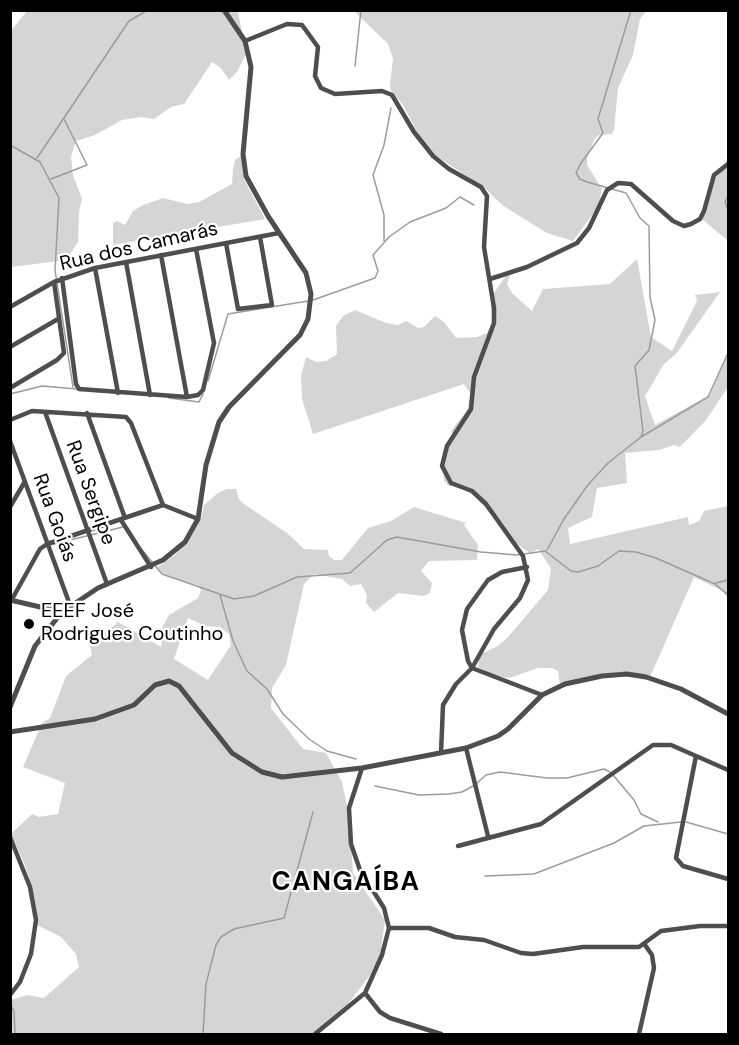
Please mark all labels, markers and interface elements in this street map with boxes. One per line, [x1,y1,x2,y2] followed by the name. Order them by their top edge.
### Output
[58,217,220,277] street label: Rua dos Camarás
[60,437,120,549] street label: Rua Sergipe
[27,471,81,565] street label: Rua Goiás
[41,600,223,647] place label: EEEF José Rodrigues Coutinho
[22,617,36,631] marker: EEEF José Rodrigues Coutinho
[271,867,421,899] district label: CANGAÍBA

